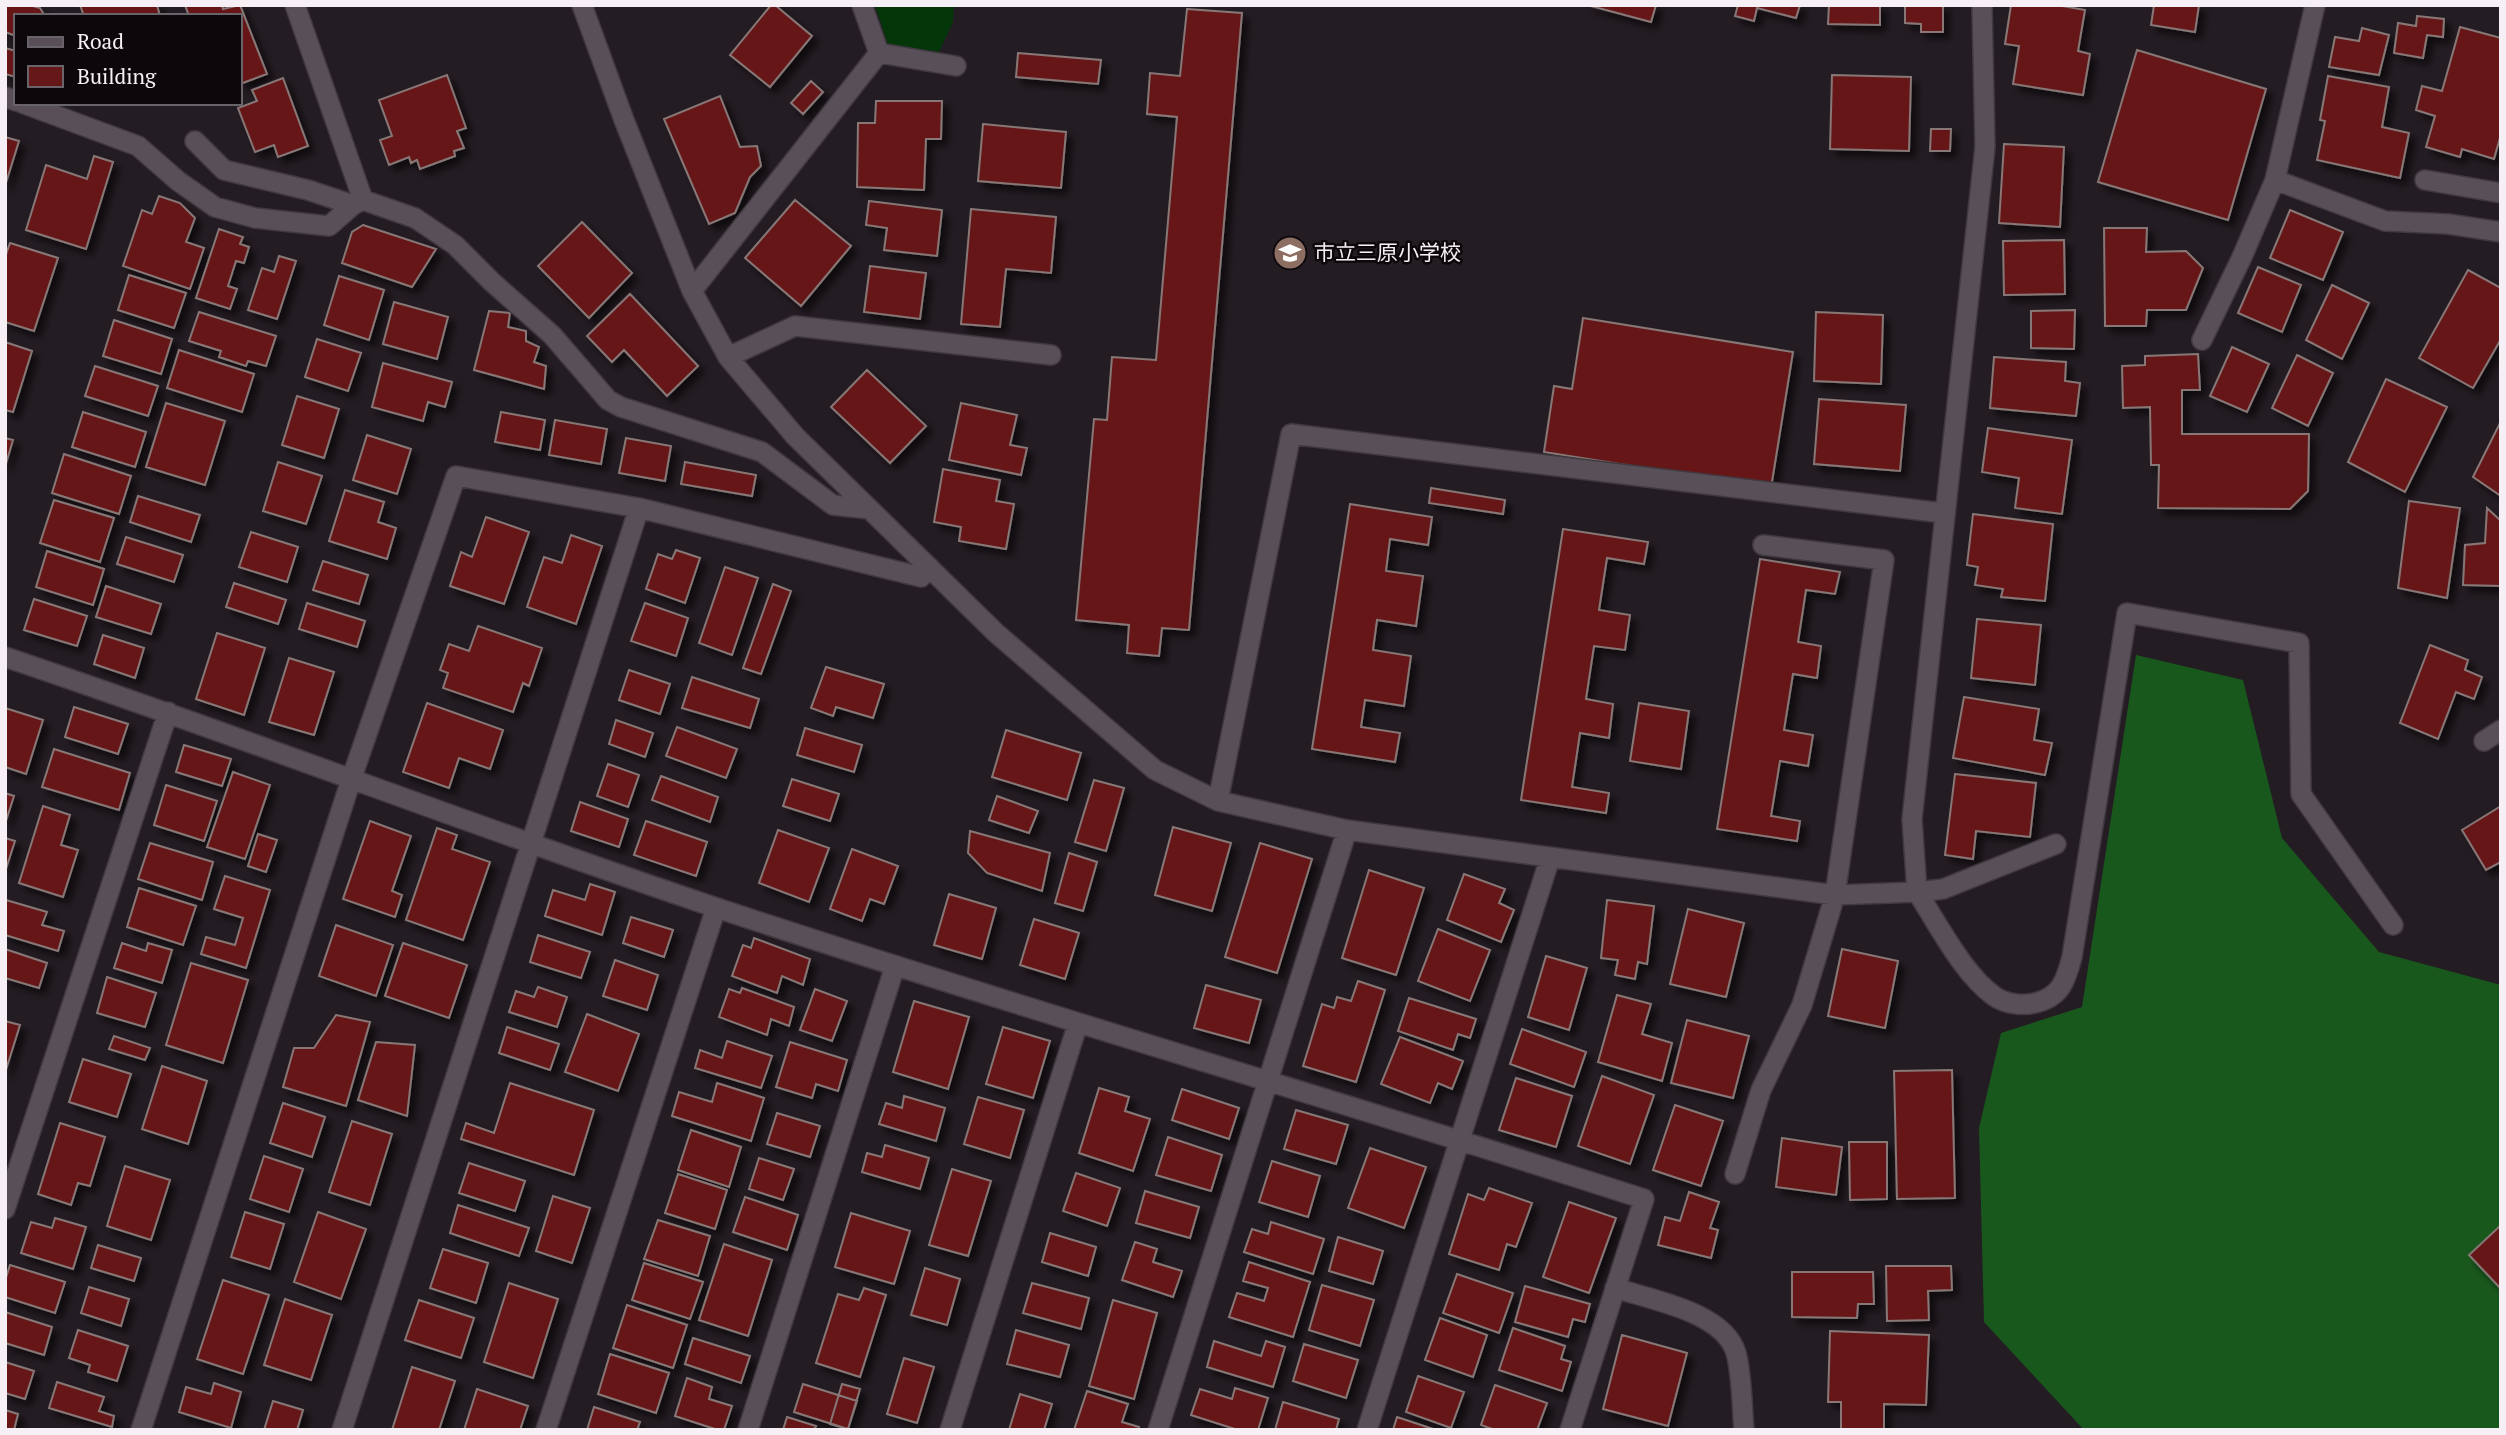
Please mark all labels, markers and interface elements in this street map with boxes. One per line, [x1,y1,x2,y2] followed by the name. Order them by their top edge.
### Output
[14,14,242,105] legend
[77,27,124,55] text: Road
[77,62,157,90] text: Building
[1271,234,1309,272] school or university icon: 市立三原小学校
[1314,238,1461,266] place label: 市立三原小学校

